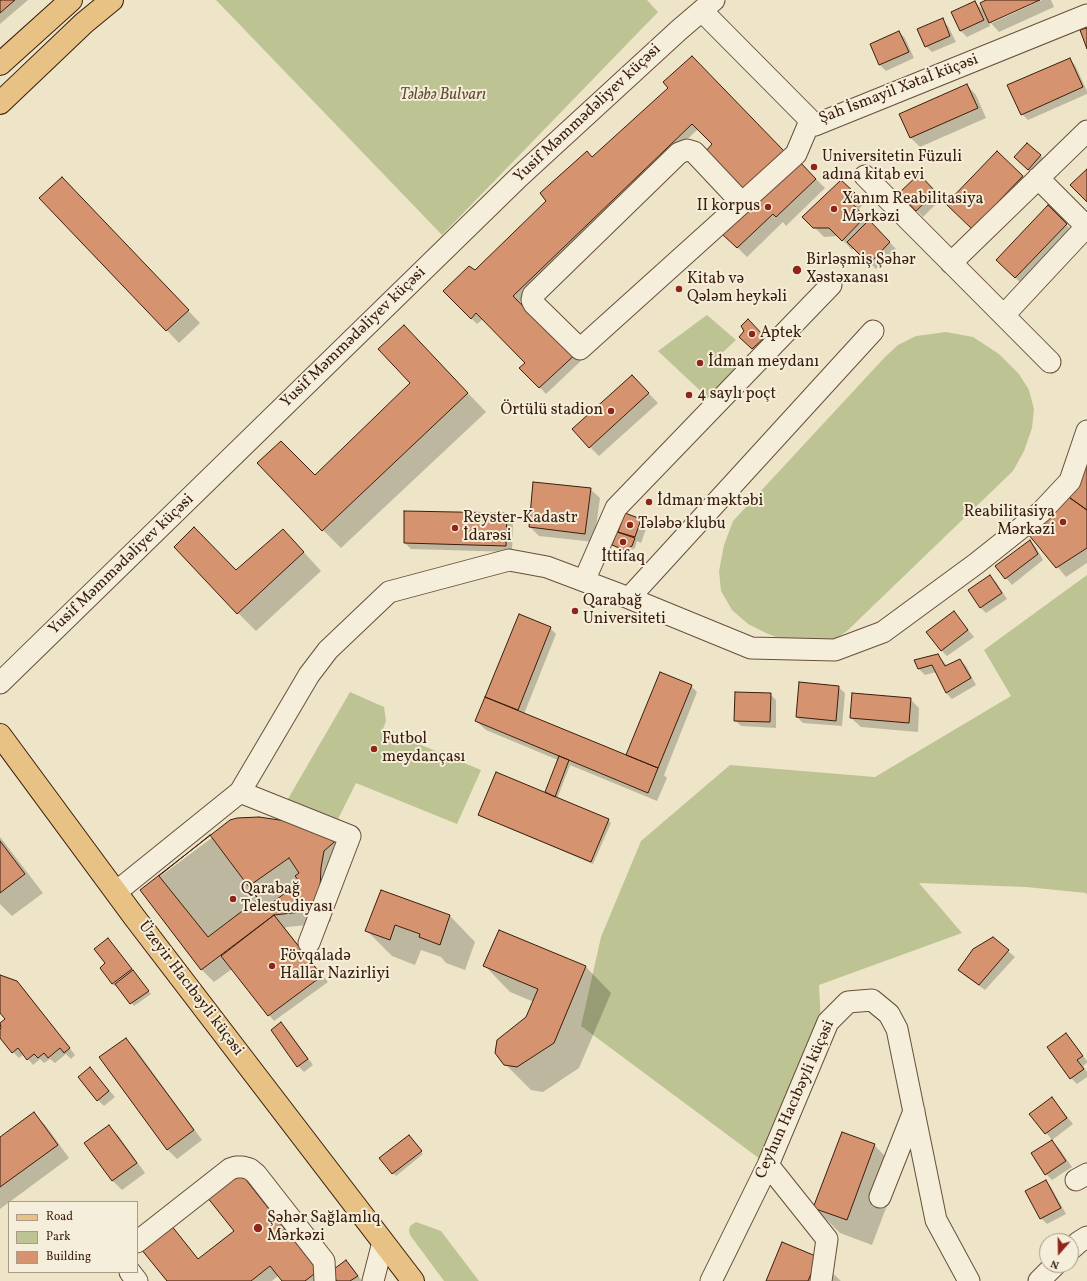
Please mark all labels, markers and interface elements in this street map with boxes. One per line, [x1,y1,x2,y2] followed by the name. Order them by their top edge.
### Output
[510,41,666,187] street label: Yusif Məmmədəliyev küçəsi
[817,51,981,129] street label: Şah İsmayil Xətaİ küçəsi
[400,86,486,106] park label: Tələbə Bulvarı
[822,148,962,186] place label: Universitetin Füzuli adına kitab evi
[809,162,819,172] marker: Universitetin Füzuli adına kitab evi
[842,190,984,228] place label: Xanım Reabilitasiya Mərkəzi
[697,197,760,217] place label: II korpus
[763,202,773,212] marker: II korpus
[829,204,839,214] marker: Xanım Reabilitasiya Mərkəzi
[806,251,916,289] place label: Birləşmiş Şəhər Xəstəxanası
[277,264,431,412] street label: Yusif Məmmədəliyev küçəsi
[791,264,803,276] marker: Birləşmiş Şəhər Xəstəxanası
[687,270,787,308] place label: Kitab və Qələm heykəli
[674,284,684,294] marker: Kitab və Qələm heykəli
[760,324,802,344] place label: Aptek
[747,329,757,339] marker: Aptek
[708,353,819,373] place label: İdman meydanı
[695,358,705,368] marker: İdman meydanı
[697,385,776,405] place label: 4 saylı poçt
[684,390,694,400] marker: 4 saylı poçt
[501,401,603,421] place label: Örtülü stadion
[606,406,616,416] marker: Örtülü stadion
[45,491,199,639] street label: Yusif Məmmədəliyev küçəsi
[657,492,763,512] place label: İdman məktəbi
[644,497,654,507] marker: İdman məktəbi
[964,503,1055,541] place label: Reabilitasiya Mərkəzi
[463,509,577,547] place label: Reyster-Kadastr İdarəsi
[638,515,726,535] place label: Tələbə klubu
[1058,517,1068,527] marker: Reabilitasiya Mərkəzi
[625,520,635,530] marker: Tələbə klubu
[450,523,460,533] marker: Reyster-Kadastr İdarəsi
[618,537,628,547] marker: İttifaq
[601,548,645,568] place label: İttifaq
[583,592,666,630] place label: Qarabağ Universiteti
[570,606,580,616] marker: Qarabağ Universiteti
[382,730,465,768] place label: Futbol meydançası
[369,744,379,754] marker: Futbol meydançası
[241,880,333,918] place label: Qarabağ Telestudiyası
[228,894,238,904] marker: Qarabağ Telestudiyası
[133,918,247,1060] street label: Üzeyir Hacıbəyli küçəsi
[280,947,390,985] place label: Fövqaladə Hallar Nazirliyi
[267,961,277,971] marker: Fövqaladə Hallar Nazirliyi
[752,1018,840,1182] street label: Ceyhun Hacıbəyli küçəsi
[8,1201,138,1273] legend
[46,1209,73,1225] text: Road
[267,1209,381,1247] place label: Şəhər Sağlamlıq Mərkəzi
[252,1222,264,1234] marker: Şəhər Sağlamlıq Mərkəzi
[46,1229,71,1245] text: Park
[1039,1233,1079,1273] north arrow
[46,1249,91,1265] text: Building
[1049,1255,1061,1272] text: N

